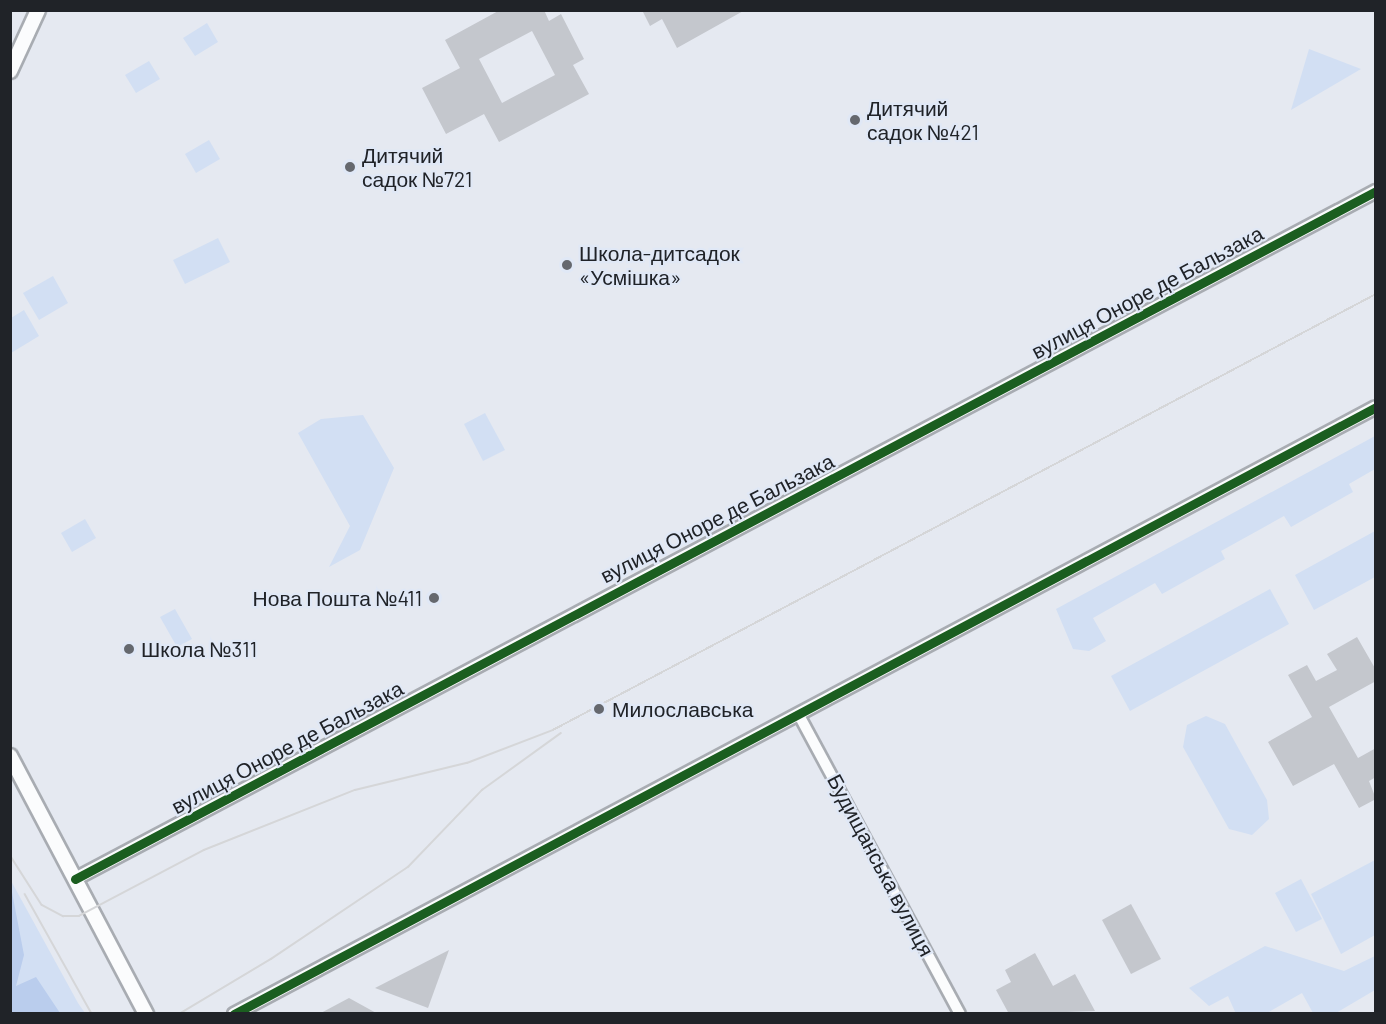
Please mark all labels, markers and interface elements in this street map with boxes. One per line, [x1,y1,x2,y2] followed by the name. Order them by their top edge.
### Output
[867,95,979,145] place label: Дитячий садок №421
[848,113,862,127] marker: Дитячий садок №421
[362,142,472,192] place label: Дитячий садок №721
[343,160,357,174] marker: Дитячий садок №721
[1027,220,1267,364] street label: вулиця Оноре де Бальзака
[579,240,740,290] place label: Школа-дитсадок «Усмішка»
[560,258,574,272] marker: Школа-дитсадок «Усмішка»
[596,448,838,588] street label: вулиця Оноре де Бальзака
[253,585,422,611] place label: Нова Пошта №411
[427,591,441,605] marker: Нова Пошта №411
[141,636,257,662] place label: Школа №311
[122,642,136,656] marker: Школа №311
[167,675,407,819] street label: вулиця Оноре де Бальзака
[612,696,754,722] place label: Милославська
[590,700,608,718] marker: Милославська
[822,770,940,960] street label: Будищанська вулиця

